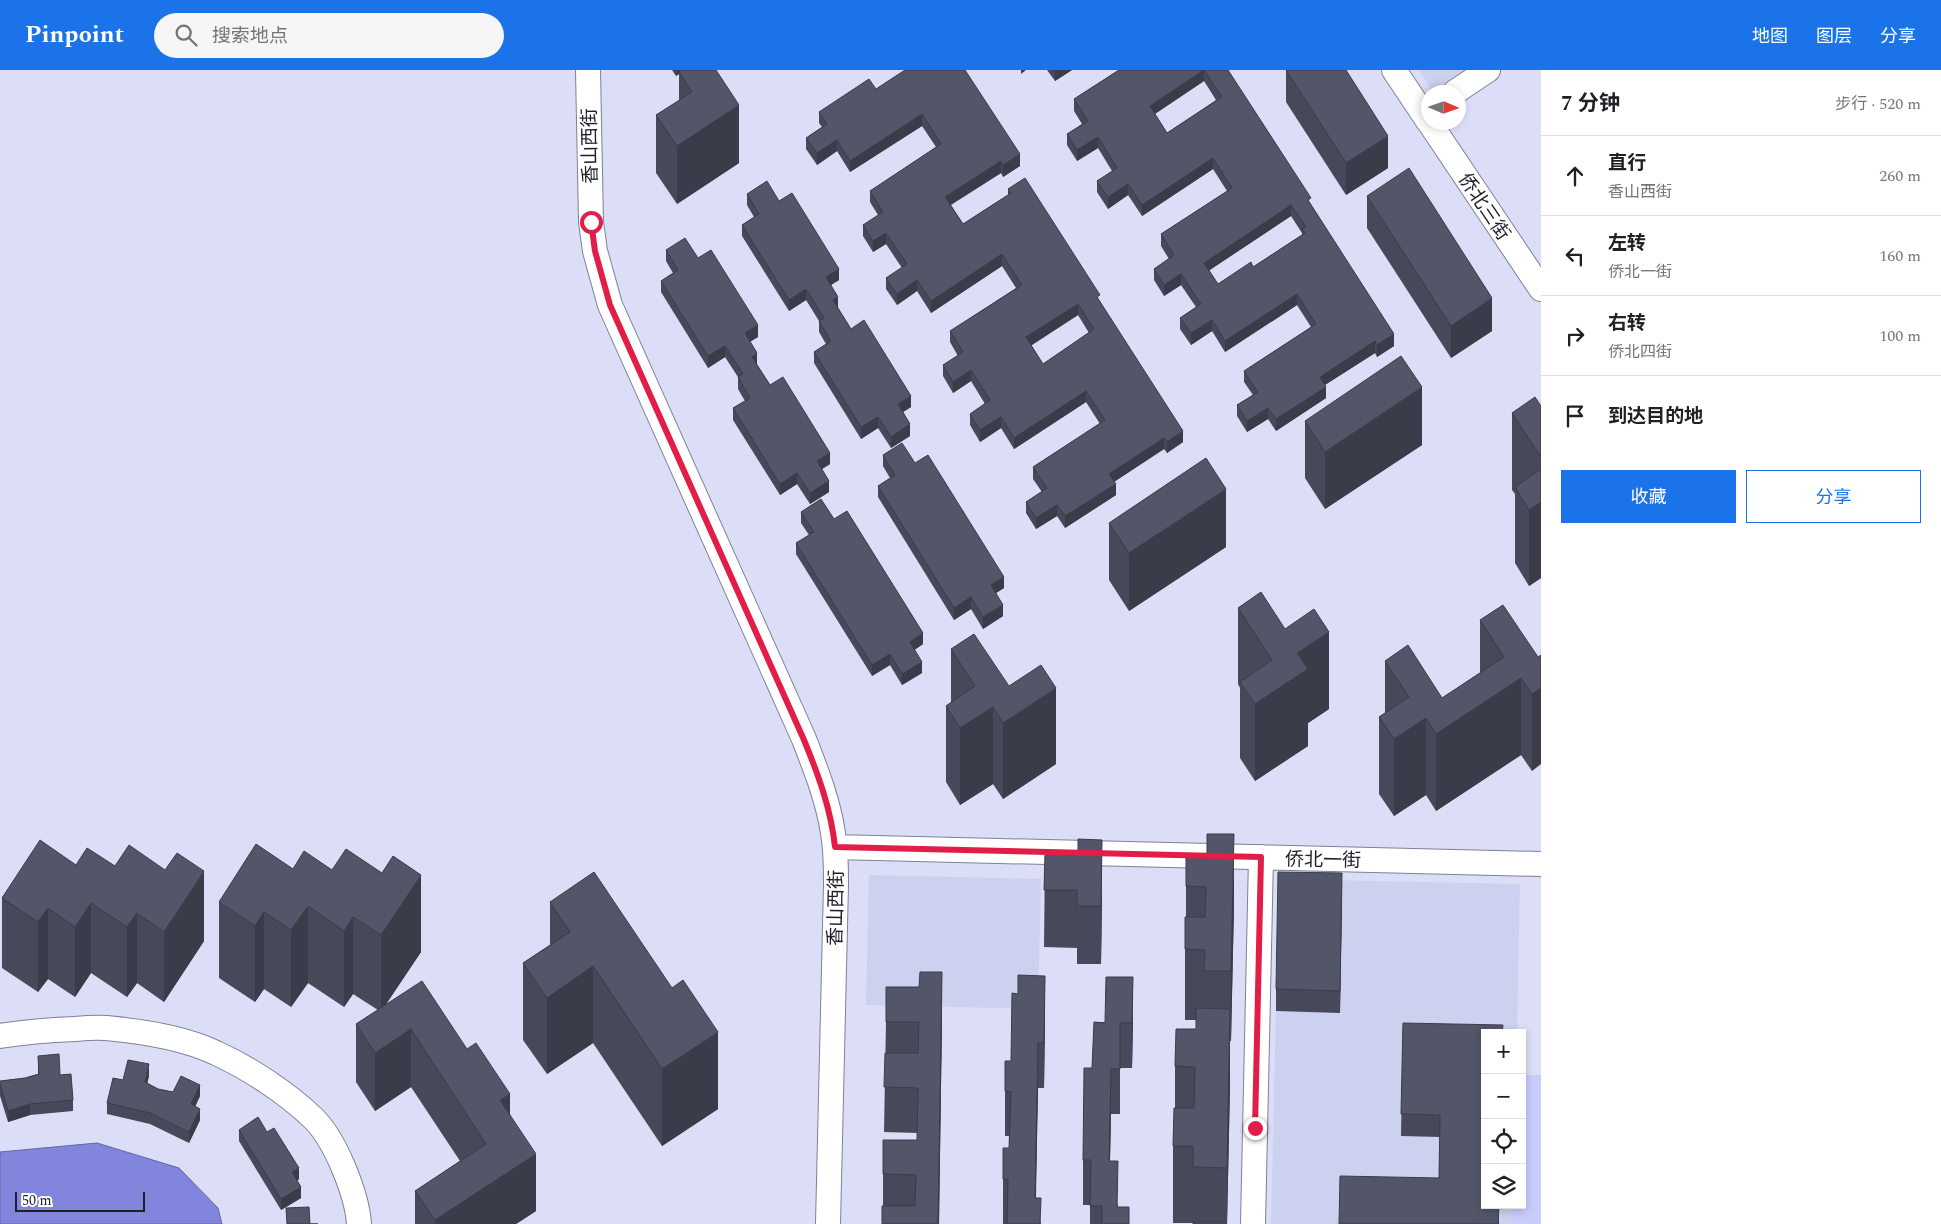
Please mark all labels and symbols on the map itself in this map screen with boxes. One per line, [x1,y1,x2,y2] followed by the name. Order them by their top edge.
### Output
[1421,85,1466,130] north arrow
[575,108,606,184] street label: 香山西街
[1450,167,1517,246] street label: 侨北三街
[580,211,603,234] route start
[1285,845,1361,876] street label: 侨北一街
[821,870,852,946] street label: 香山西街
[1244,1117,1267,1140] route end
[15,1189,145,1212] scale bar

